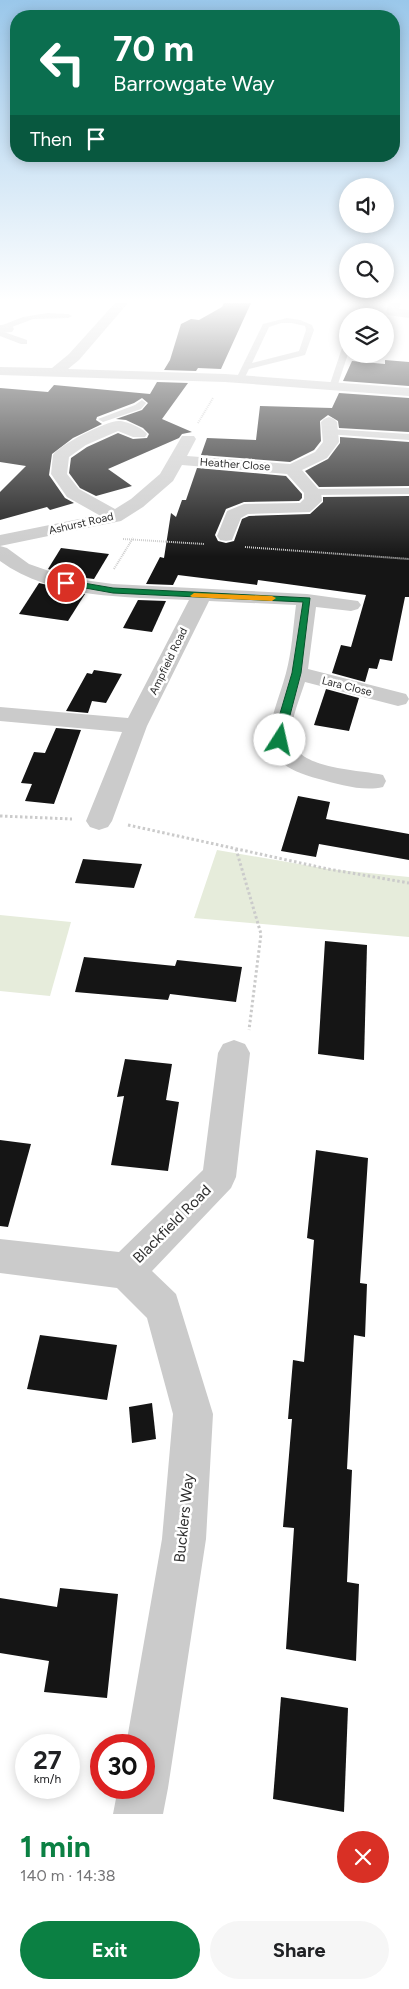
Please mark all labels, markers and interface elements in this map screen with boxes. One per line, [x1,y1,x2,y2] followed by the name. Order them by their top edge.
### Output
[113,28,194,70] text: 70 m
[30,30,95,95] icon: left
[113,70,275,97] text: Barrowgate Way
[82,125,110,153] icon: arrive
[30,128,72,151] text: Then
[339,178,394,363] map controls
[339,178,394,233] button: sound
[339,243,394,298] button: search
[339,308,394,363] button: layers
[199,456,271,473] street label: Heather Close
[48,510,115,537] street label: Ashurst Road
[45,562,87,604] pin
[52,569,80,597] icon: arrive
[147,626,190,697] street label: Ampfield Road
[320,674,373,699] street label: Lara Close
[253,713,305,765] position arrow
[129,1181,215,1267] street label: Blackfield Road
[170,1472,198,1563] street label: Bucklers Way
[90,1734,155,1799] speed limit sign: 30
[33,1745,62,1775] text: 27
[34,1772,61,1786] text: km/h
[20,1828,91,1865] text: 1 min
[337,1831,389,1883] button: close
[20,1866,115,1885] text: 140 m · 14:38
[20,1921,200,1979] button: Exit
[210,1921,389,1979] button: Share

